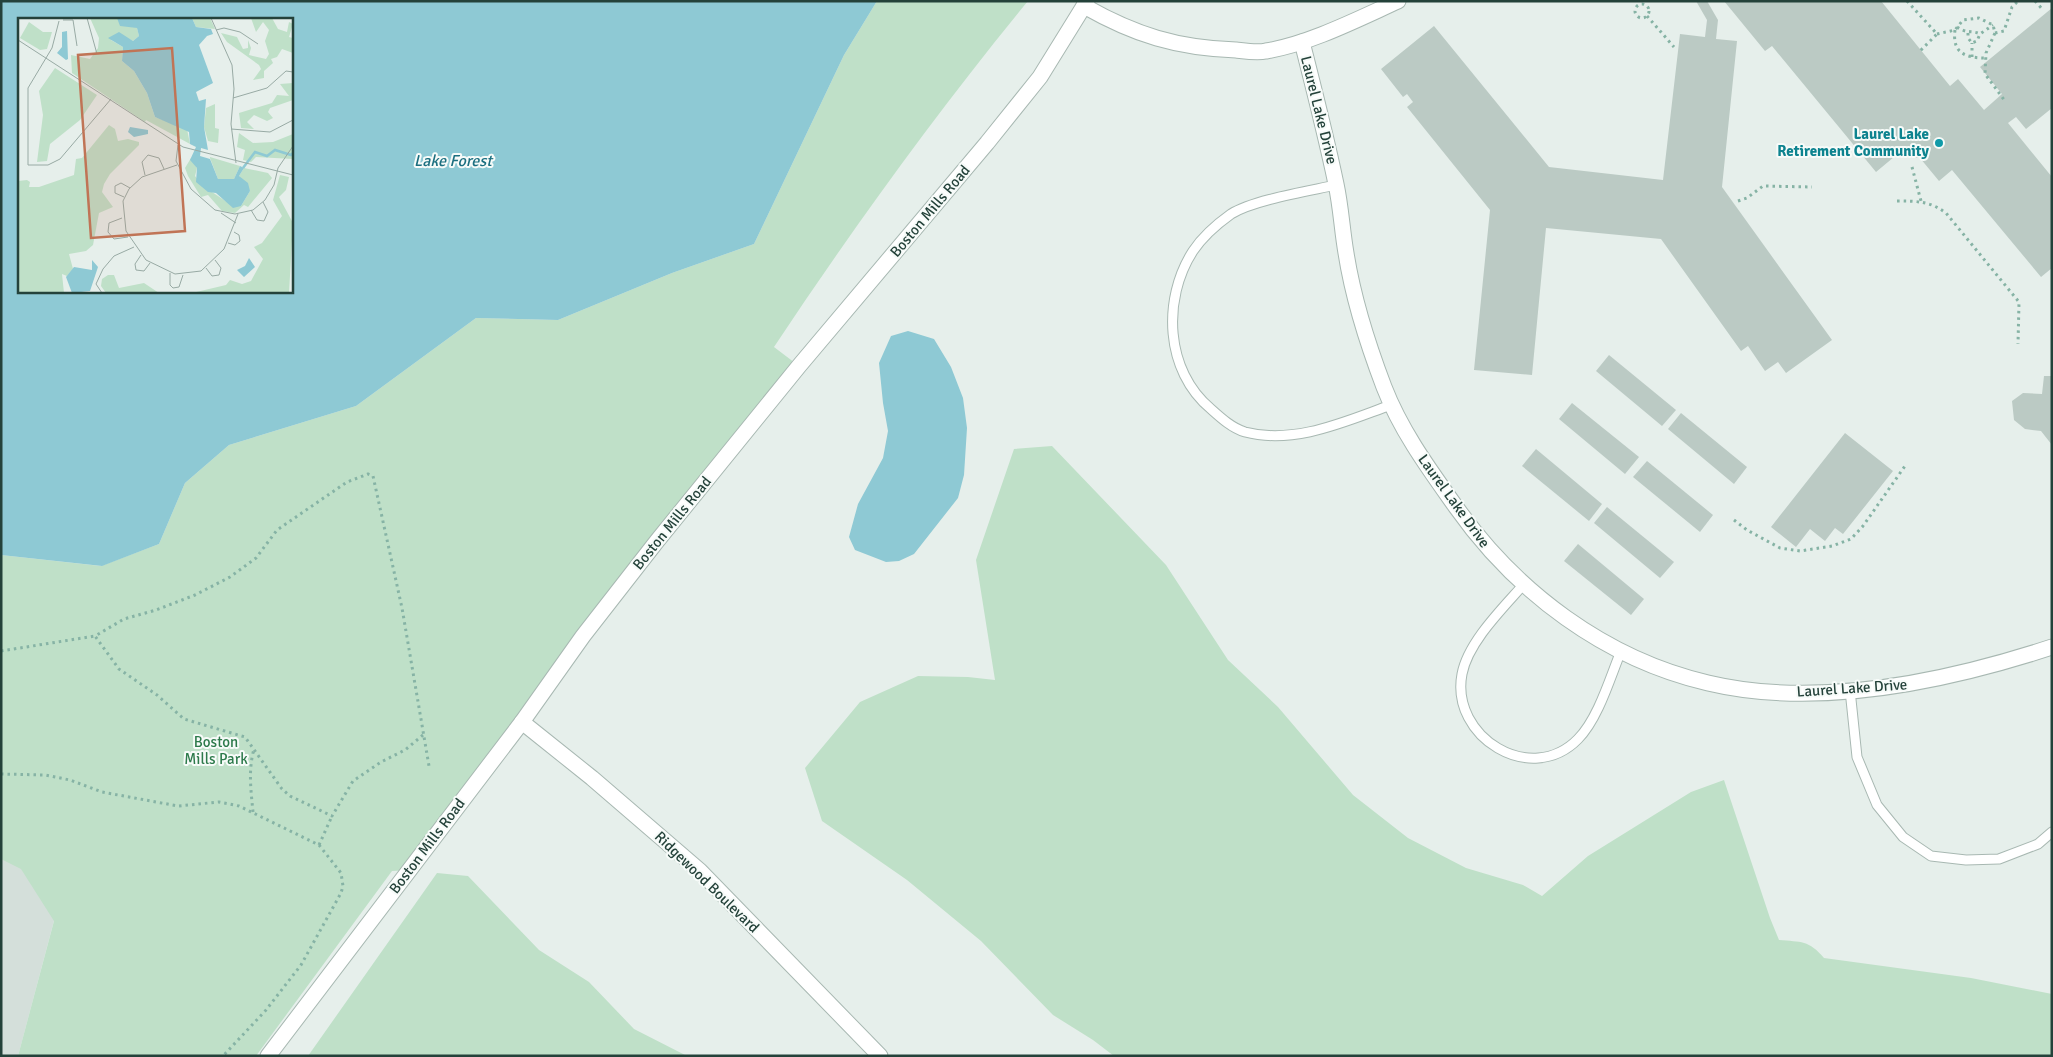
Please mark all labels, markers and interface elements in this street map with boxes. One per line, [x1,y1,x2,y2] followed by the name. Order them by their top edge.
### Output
[18,18,292,292] inset map
[1297,54,1341,166] street label: Laurel Lake Drive
[1777,125,1930,160] place label: Laurel Lake Retirement Community
[1933,137,1945,149] marker: Laurel Lake Retirement Community
[414,151,494,171] water label: Lake Forest
[886,161,974,261] street label: Boston Mills Road
[1414,451,1494,551] street label: Laurel Lake Drive
[629,473,715,573] street label: Boston Mills Road
[1796,675,1908,701] street label: Laurel Lake Drive
[184,733,248,768] park label: Boston Mills Park
[385,795,469,897] street label: Boston Mills Road
[651,828,763,936] street label: Ridgewood Boulevard

